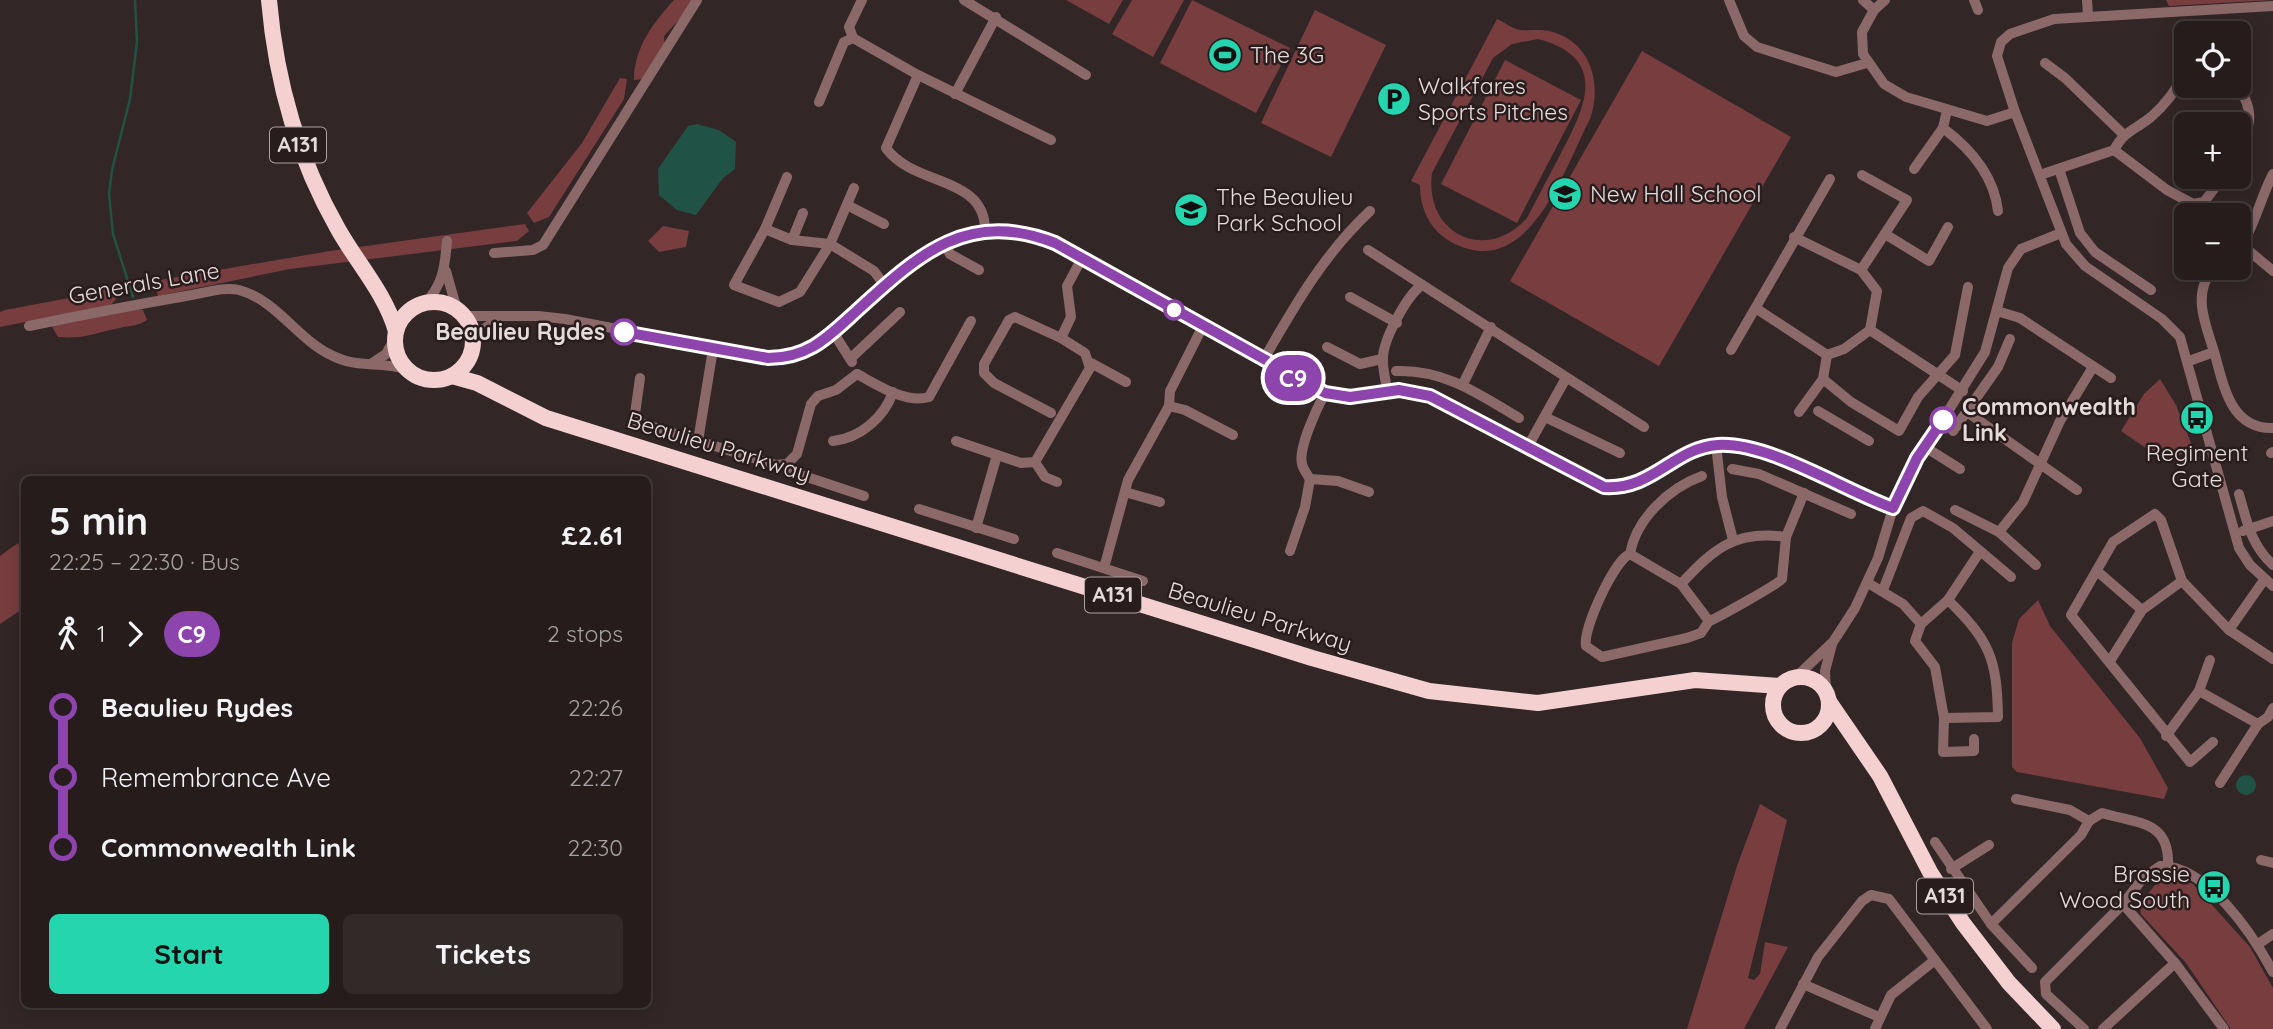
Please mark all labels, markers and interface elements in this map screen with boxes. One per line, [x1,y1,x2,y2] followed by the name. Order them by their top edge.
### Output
[2174,21,2251,280] map controls
[2174,21,2251,98] button: locate
[1206,36,1244,74] sports icon: The 3G
[1250,40,1324,69] place label: The 3G
[1418,71,1568,126] place label: Walkfares Sports Pitches
[1375,80,1413,118] parking icon: Walkfares Sports Pitches
[2174,112,2251,189] button: +
[270,128,326,162] road number: A131
[1546,175,1584,213] school or university icon: New Hall School
[1590,179,1762,208] place label: New Hall School
[1216,182,1353,237] place label: The Beaulieu Park School
[1172,191,1210,229] school or university icon: The Beaulieu Park School
[2174,203,2251,280] button: −
[66,255,222,310] street label: Generals Lane
[1164,300,1184,320] unlabelled marker
[435,317,605,346] place label: Beaulieu Rydes
[611,319,637,345] marker: Beaulieu Rydes
[1262,355,1324,401] line badge: C9
[1279,363,1307,393] text: C9
[1962,392,2136,447] place label: Commonwealth Link
[2178,399,2216,437] bus stop icon: Regiment Gate
[624,405,814,488] street label: Beaulieu Parkway
[1930,407,1956,433] marker: Commonwealth Link
[2146,438,2248,493] place label: Regiment Gate
[49,497,148,545] text: 5 min
[562,519,623,552] text: £2.61
[49,547,240,576] text: 22:25 – 22:30 · Bus
[1165,575,1355,658] street label: Beaulieu Parkway
[1085,578,1141,612] road number: A131
[49,615,87,653] icon: walk
[116,615,154,653] icon: forward
[97,619,106,648] text: 1
[178,619,206,649] text: C9
[547,619,623,648] text: 2 stops
[101,691,293,724] text: Beaulieu Rydes
[568,693,623,722] text: 22:26
[101,761,331,794] text: Remembrance Ave
[569,763,623,792] text: 22:27
[101,831,356,864] text: Commonwealth Link
[567,833,623,862] text: 22:30
[2059,859,2190,914] place label: Brassie Wood South
[2195,868,2233,906] bus stop icon: Brassie Wood South
[1917,878,1973,914] road number: A131
[49,914,329,994] button: Start
[343,914,623,994] button: Tickets

